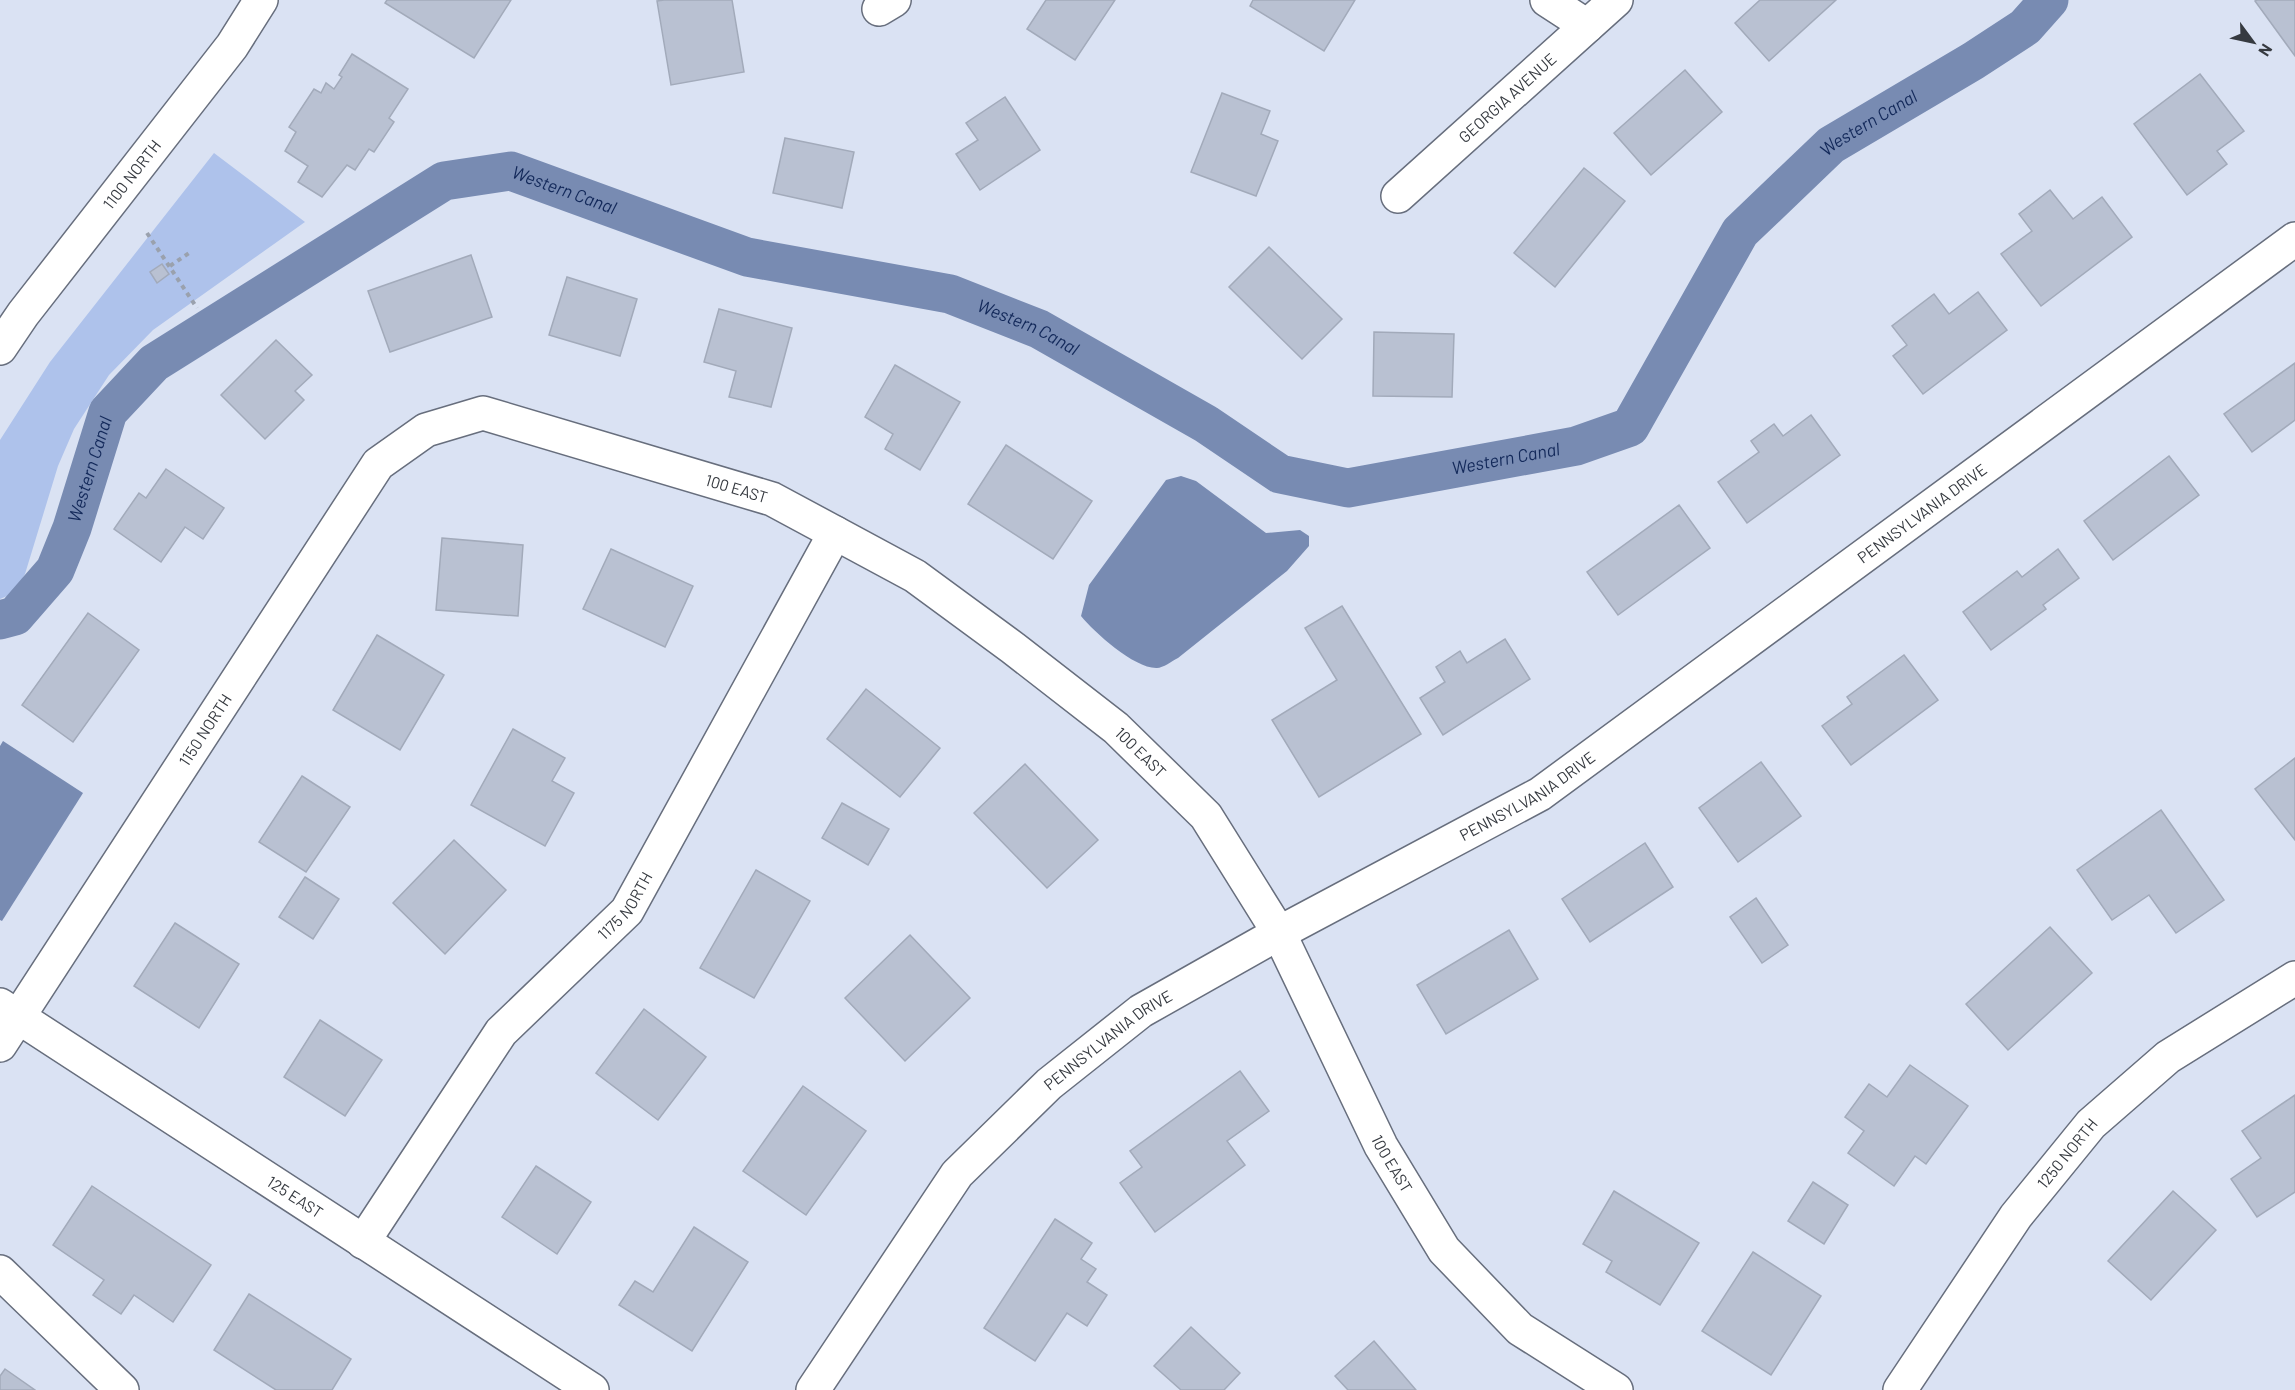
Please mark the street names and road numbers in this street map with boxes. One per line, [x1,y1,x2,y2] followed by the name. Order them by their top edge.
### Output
[1454,49,1560,146] street label: GEORGIA AVENUE
[99,136,164,213] street label: 1100 NORTH
[1853,459,1990,567] street label: PENNSYLVANIA DRIVE
[703,470,770,506] street label: 100 EAST
[174,690,235,769] street label: 1150 NORTH
[1112,723,1171,781] street label: 100 EAST
[1456,747,1598,844] street label: PENNSYLVANIA DRIVE
[593,868,656,943] street label: 1175 NORTH
[1040,986,1175,1094] street label: PENNSYLVANIA DRIVE
[2033,1114,2101,1192] street label: 1250 NORTH
[1368,1132,1417,1196] street label: 100 EAST
[264,1171,327,1222] street label: 125 EAST

